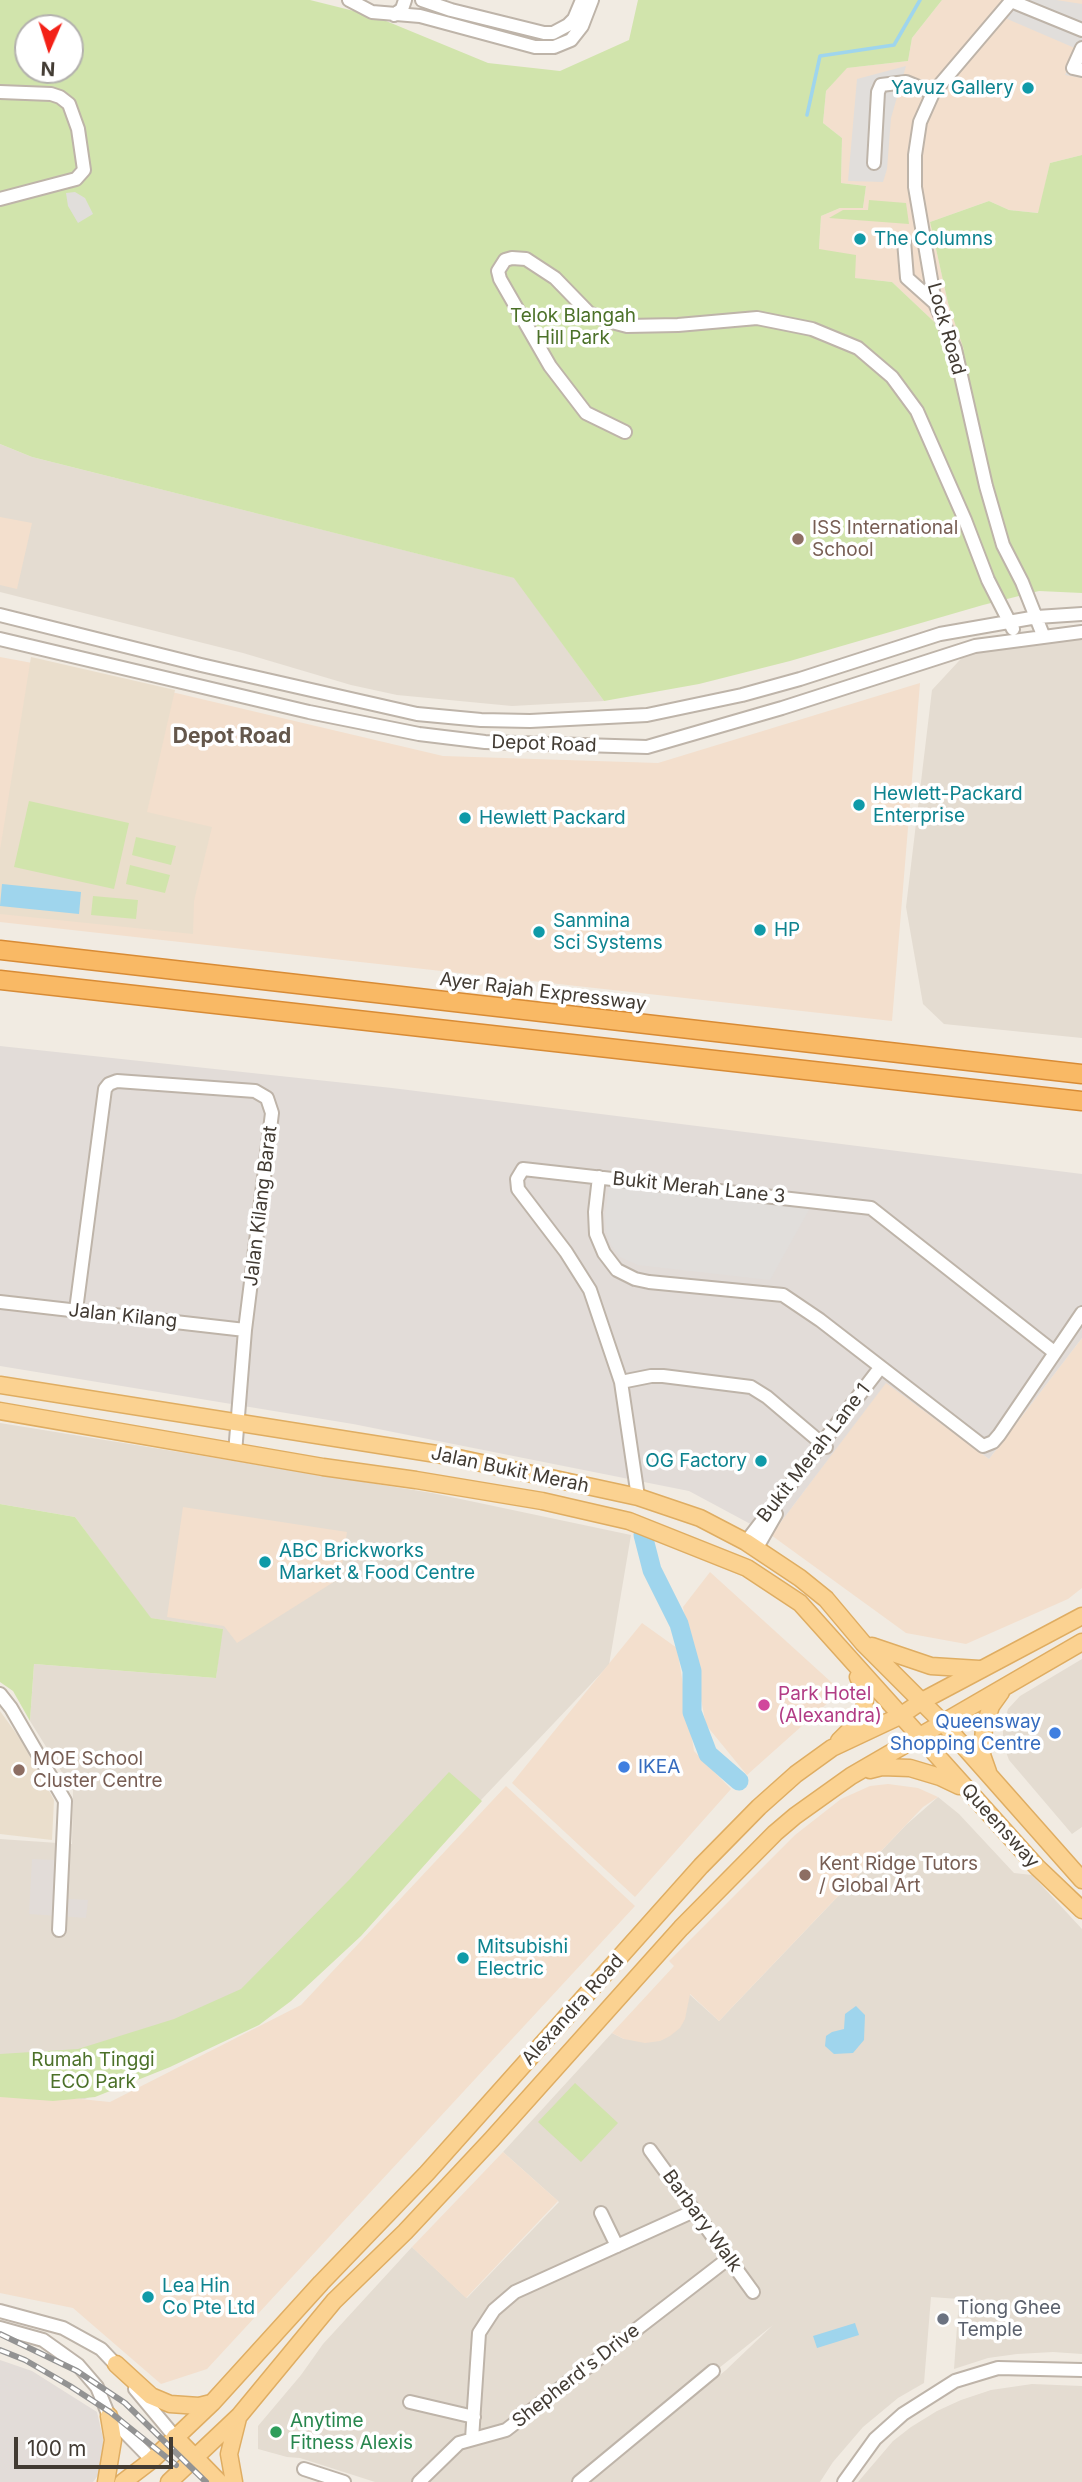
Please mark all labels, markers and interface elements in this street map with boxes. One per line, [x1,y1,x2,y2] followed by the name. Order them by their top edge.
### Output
[14,14,84,84] north arrow
[40,57,56,80] text: N
[891,77,1014,99] place label: Yavuz Gallery
[1020,80,1036,96] marker: Yavuz Gallery
[874,228,993,250] place label: The Columns
[852,231,868,247] marker: The Columns
[922,280,970,378] street label: Lock Road
[510,305,636,349] park label: Telok Blangah Hill Park
[812,517,958,561] place label: ISS International School
[790,531,806,547] marker: ISS International School
[173,724,291,750] district label: Depot Road
[491,731,597,757] street label: Depot Road
[873,783,1023,827] place label: Hewlett-Packard Enterprise
[851,797,867,813] marker: Hewlett-Packard Enterprise
[479,807,626,829] place label: Hewlett Packard
[457,810,473,826] marker: Hewlett Packard
[553,910,663,954] place label: Sanmina Sci Systems
[774,919,800,941] place label: HP
[752,922,768,938] marker: HP
[531,924,547,940] marker: Sanmina Sci Systems
[438,968,648,1016] street label: Ayer Rajah Expressway
[240,1124,282,1288] street label: Jalan Kilang Barat
[611,1168,787,1208] street label: Bukit Merah Lane 3
[68,1299,178,1333] street label: Jalan Kilang
[753,1379,875,1527] street label: Bukit Merah Lane 1
[429,1442,591,1498] street label: Jalan Bukit Merah
[645,1450,747,1472] place label: OG Factory
[753,1453,769,1469] marker: OG Factory
[279,1540,475,1584] place label: ABC Brickworks Market & Food Centre
[257,1554,273,1570] marker: ABC Brickworks Market & Food Centre
[778,1683,882,1727] place label: Park Hotel (Alexandra)
[756,1697,772,1713] marker: Park Hotel (Alexandra)
[890,1711,1041,1755] place label: Queensway Shopping Centre
[1047,1725,1063,1741] marker: Queensway Shopping Centre
[33,1748,163,1792] place label: MOE School Cluster Centre
[638,1756,680,1778] place label: IKEA
[616,1759,632,1775] marker: IKEA
[11,1762,27,1778] marker: MOE School Cluster Centre
[956,1779,1044,1873] street label: Queensway
[819,1853,978,1897] place label: Kent Ridge Tutors / Global Art
[797,1867,813,1883] marker: Kent Ridge Tutors / Global Art
[477,1936,568,1980] place label: Mitsubishi Electric
[455,1950,471,1966] marker: Mitsubishi Electric
[517,1950,629,2070] street label: Alexandra Road
[31,2049,155,2093] park label: Rumah Tinggi ECO Park
[658,2166,746,2276] street label: Barbary Walk
[162,2275,255,2319] place label: Lea Hin Co Pte Ltd
[140,2289,156,2305] marker: Lea Hin Co Pte Ltd
[957,2297,1061,2341] place label: Tiong Ghee Temple
[935,2311,951,2327] marker: Tiong Ghee Temple
[508,2319,644,2433] street label: Shepherd's Drive
[290,2410,413,2454] place label: Anytime Fitness Alexis
[18,2422,177,2466] scale bar
[268,2424,284,2440] marker: Anytime Fitness Alexis
[27,2436,86,2461] text: 100 m

